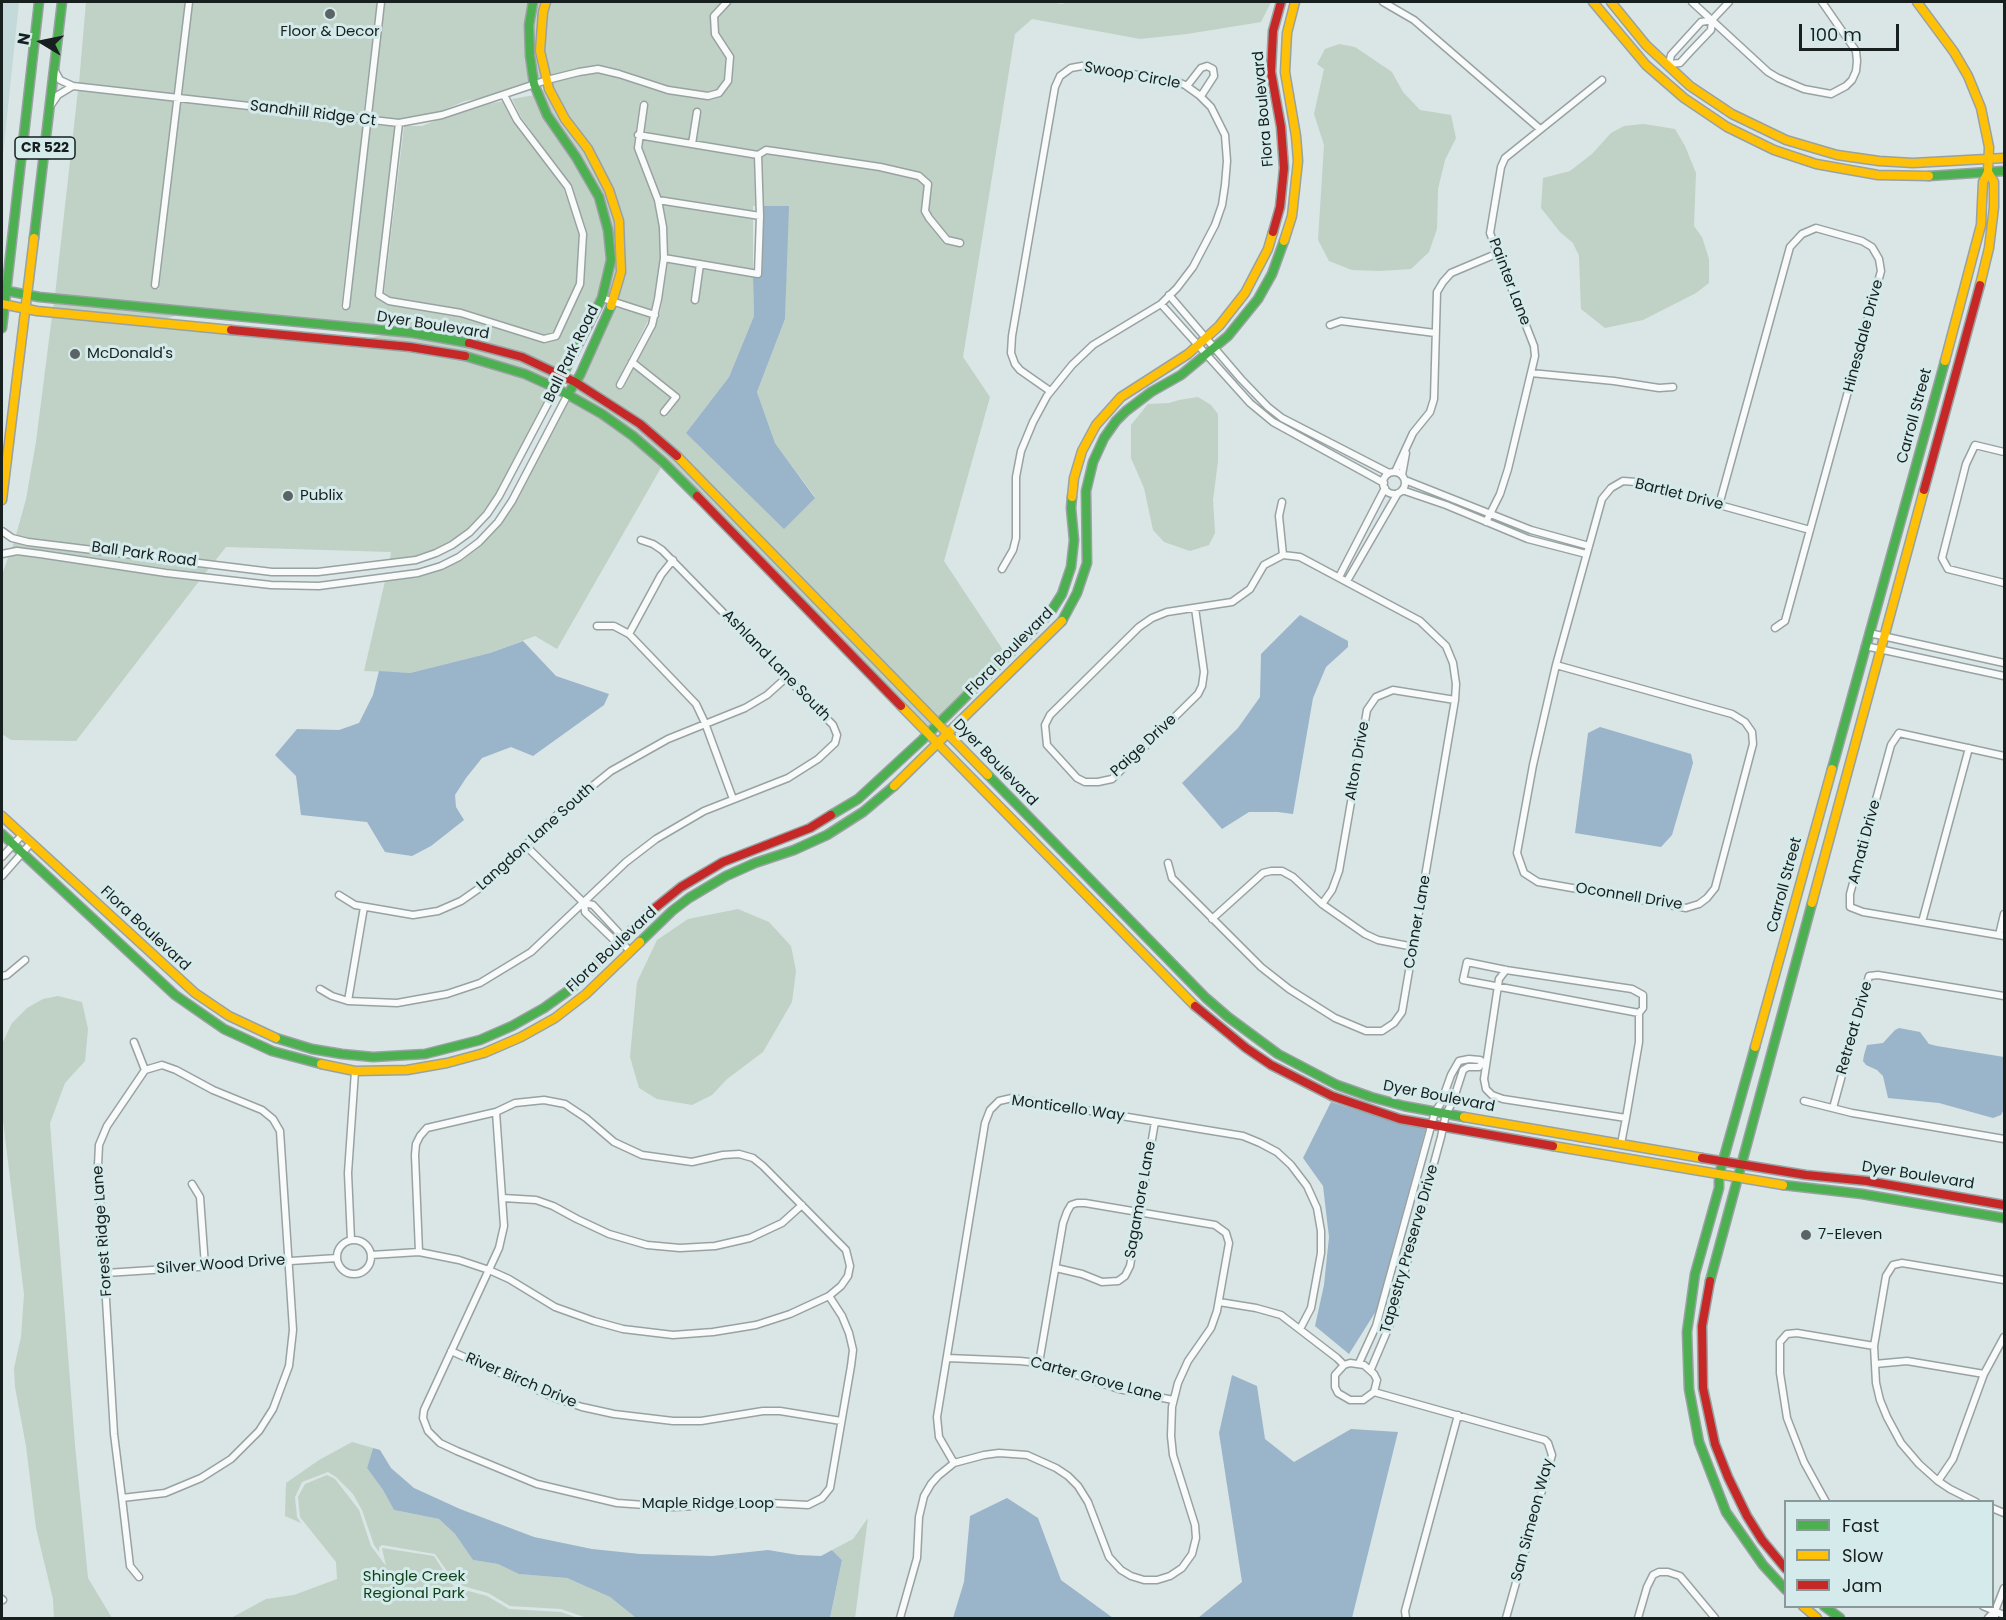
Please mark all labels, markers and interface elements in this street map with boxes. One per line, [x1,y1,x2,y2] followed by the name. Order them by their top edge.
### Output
[323,7,337,21] marker: Floor & Decor
[12,12,72,72] north arrow
[1802,12,1902,50] scale bar
[1810,22,1862,47] text: 100 m
[280,23,380,41] place label: Floor & Decor
[11,31,36,47] text: N
[1250,50,1278,168] street label: Flora Boulevard
[1082,59,1182,93] street label: Swoop Circle
[249,97,377,131] street label: Sandhill Ridge Ct
[15,137,75,159] road number: CR 522
[1484,236,1534,328] street label: Painter Lane
[1840,278,1888,394] street label: Hinesdale Drive
[541,302,603,406] street label: Ball Park Road
[375,308,491,344] street label: Dyer Boulevard
[87,345,173,363] place label: McDonald's
[68,347,82,361] marker: McDonald's
[1894,366,1936,466] street label: Carroll Street
[1633,475,1725,515] street label: Bartlet Drive
[300,487,343,505] place label: Publix
[281,489,295,503] marker: Publix
[90,539,198,571] street label: Ball Park Road
[963,605,1057,699] street label: Flora Boulevard
[718,607,834,725] street label: Ashland Lane South
[1107,711,1181,781] street label: Paige Drive
[949,716,1041,810] street label: Dyer Boulevard
[1342,720,1374,802] street label: Alton Drive
[473,779,599,895] street label: Langdon Lane South
[1845,798,1885,886] street label: Amati Drive
[1764,835,1806,935] street label: Carroll Street
[1401,874,1435,970] street label: Conner Lane
[1574,880,1684,914] street label: Oconnell Drive
[96,883,194,975] street label: Flora Boulevard
[563,904,661,996] street label: Flora Boulevard
[1833,979,1877,1077] street label: Retreat Drive
[1382,1077,1496,1117] street label: Dyer Boulevard
[1010,1092,1126,1126] street label: Monticello Way
[1122,1140,1160,1260] street label: Sagamore Lane
[1860,1158,1976,1194] street label: Dyer Boulevard
[1377,1163,1443,1335] street label: Tapestry Preserve Drive
[89,1165,117,1297] street label: Forest Ridge Lane
[1818,1226,1882,1244] place label: 7-Eleven
[1799,1228,1813,1242] marker: 7-Eleven
[156,1252,286,1278] street label: Silver Wood Drive
[463,1349,579,1413] street label: River Birch Drive
[1028,1354,1164,1406] street label: Carter Grove Lane
[1508,1457,1558,1583] street label: San Simeon Way
[642,1495,774,1513] street label: Maple Ridge Loop
[1784,1500,1994,1608] legend
[1842,1513,1879,1538] text: Fast
[1842,1543,1883,1568] text: Slow
[363,1568,465,1603] park label: Shingle Creek Regional Park
[1842,1573,1882,1598] text: Jam

